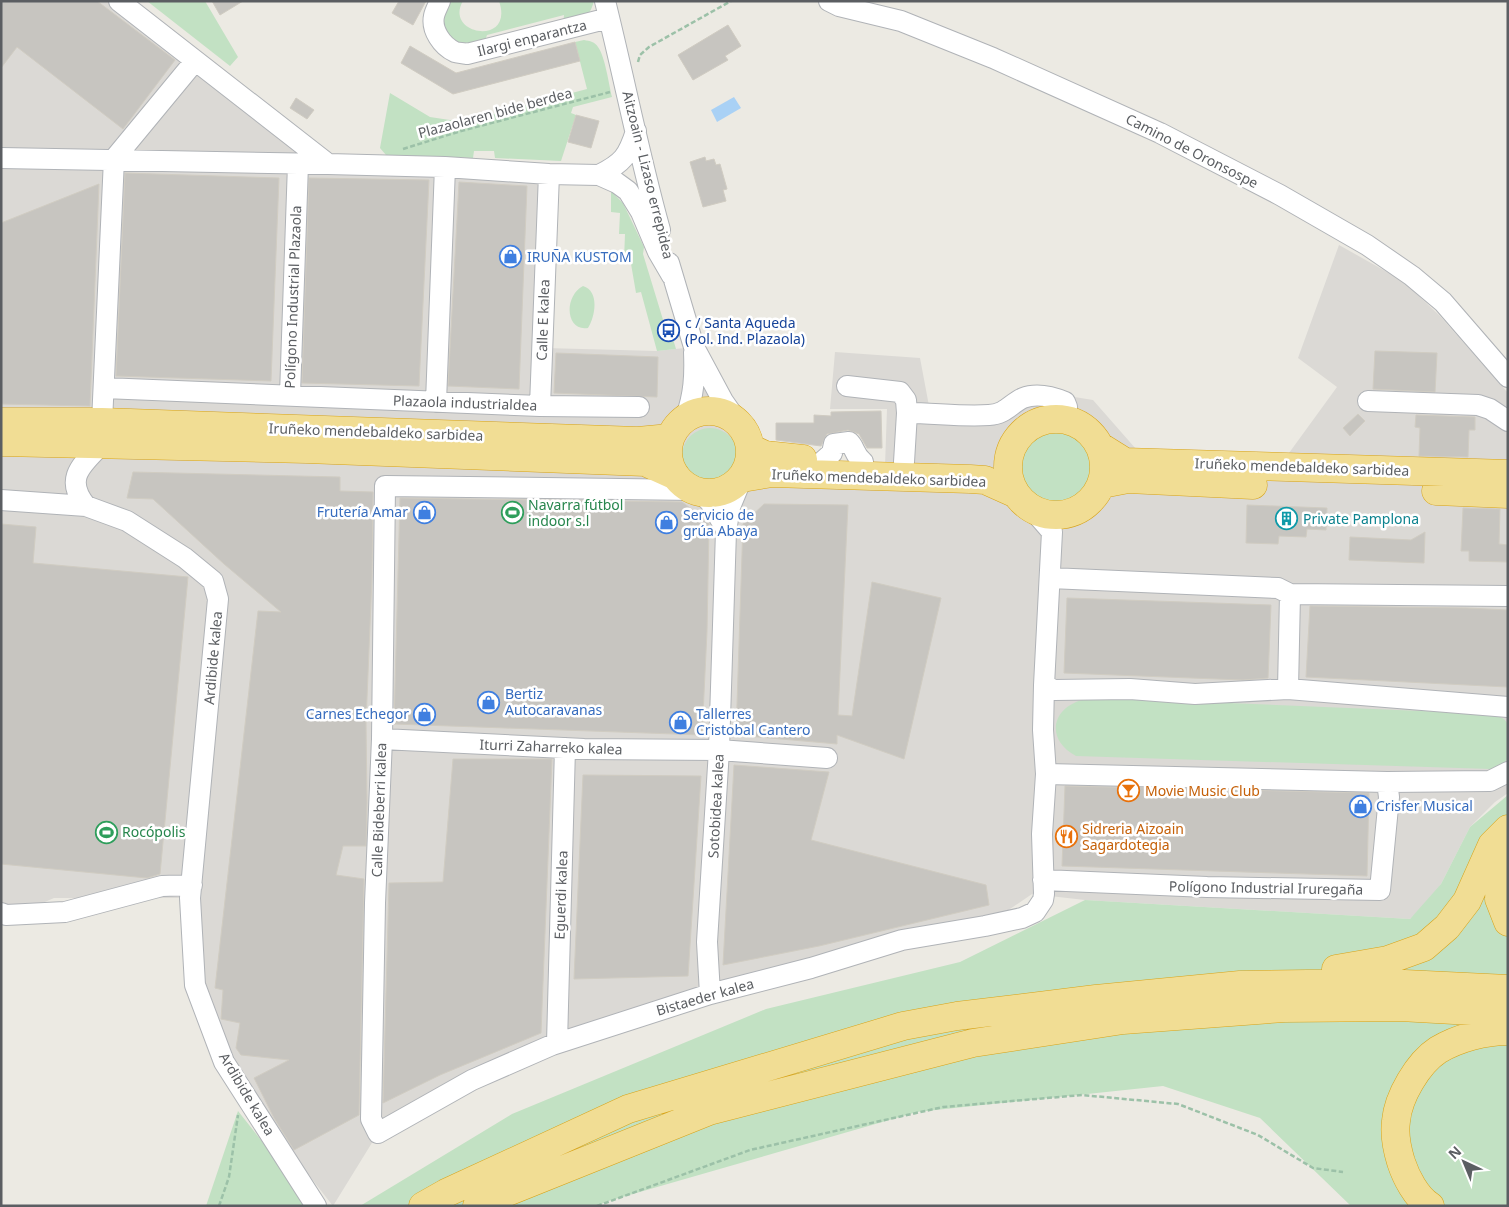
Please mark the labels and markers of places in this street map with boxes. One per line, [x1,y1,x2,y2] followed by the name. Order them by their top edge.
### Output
[499,245,523,269] shop icon: IRUÑA KUSTOM
[527,247,632,266] place label: IRUÑA KUSTOM
[685,313,805,348] place label: c / Santa Agueda (Pol. Ind. Plazaola)
[657,319,681,343] bus stop icon: c / Santa Agueda (Pol. Ind. Plazaola)
[528,495,623,530] place label: Navarra fútbol indoor s.l
[412,500,436,524] shop icon: Frutería Amar
[500,501,524,525] sports icon: Navarra fútbol indoor s.l
[317,502,408,521] place label: Frutería Amar
[683,505,758,540] place label: Servicio de grúa Abaya
[1275,507,1299,531] building icon: Private Pamplona
[1303,509,1419,528] place label: Private Pamplona
[655,511,679,535] shop icon: Servicio de grúa Abaya
[505,684,603,719] place label: Bertiz Autocaravanas
[477,690,501,714] shop icon: Bertiz Autocaravanas
[413,702,437,726] shop icon: Carnes Echegor
[306,704,409,723] place label: Carnes Echegor
[696,704,810,739] place label: Tallerres Cristobal Cantero
[668,710,692,734] shop icon: Tallerres Cristobal Cantero
[1117,779,1141,803] bar icon: Movie Music Club
[1145,781,1260,800] place label: Movie Music Club
[1348,794,1372,818] shop icon: Crisfer Musical
[1376,796,1473,815] place label: Crisfer Musical
[1082,819,1184,854] place label: Sidreria Aizoain Sagardotegia
[94,820,118,844] sports icon: Rocópolis
[122,822,186,841] place label: Rocópolis
[1054,825,1078,849] restaurant icon: Sidreria Aizoain Sagardotegia

